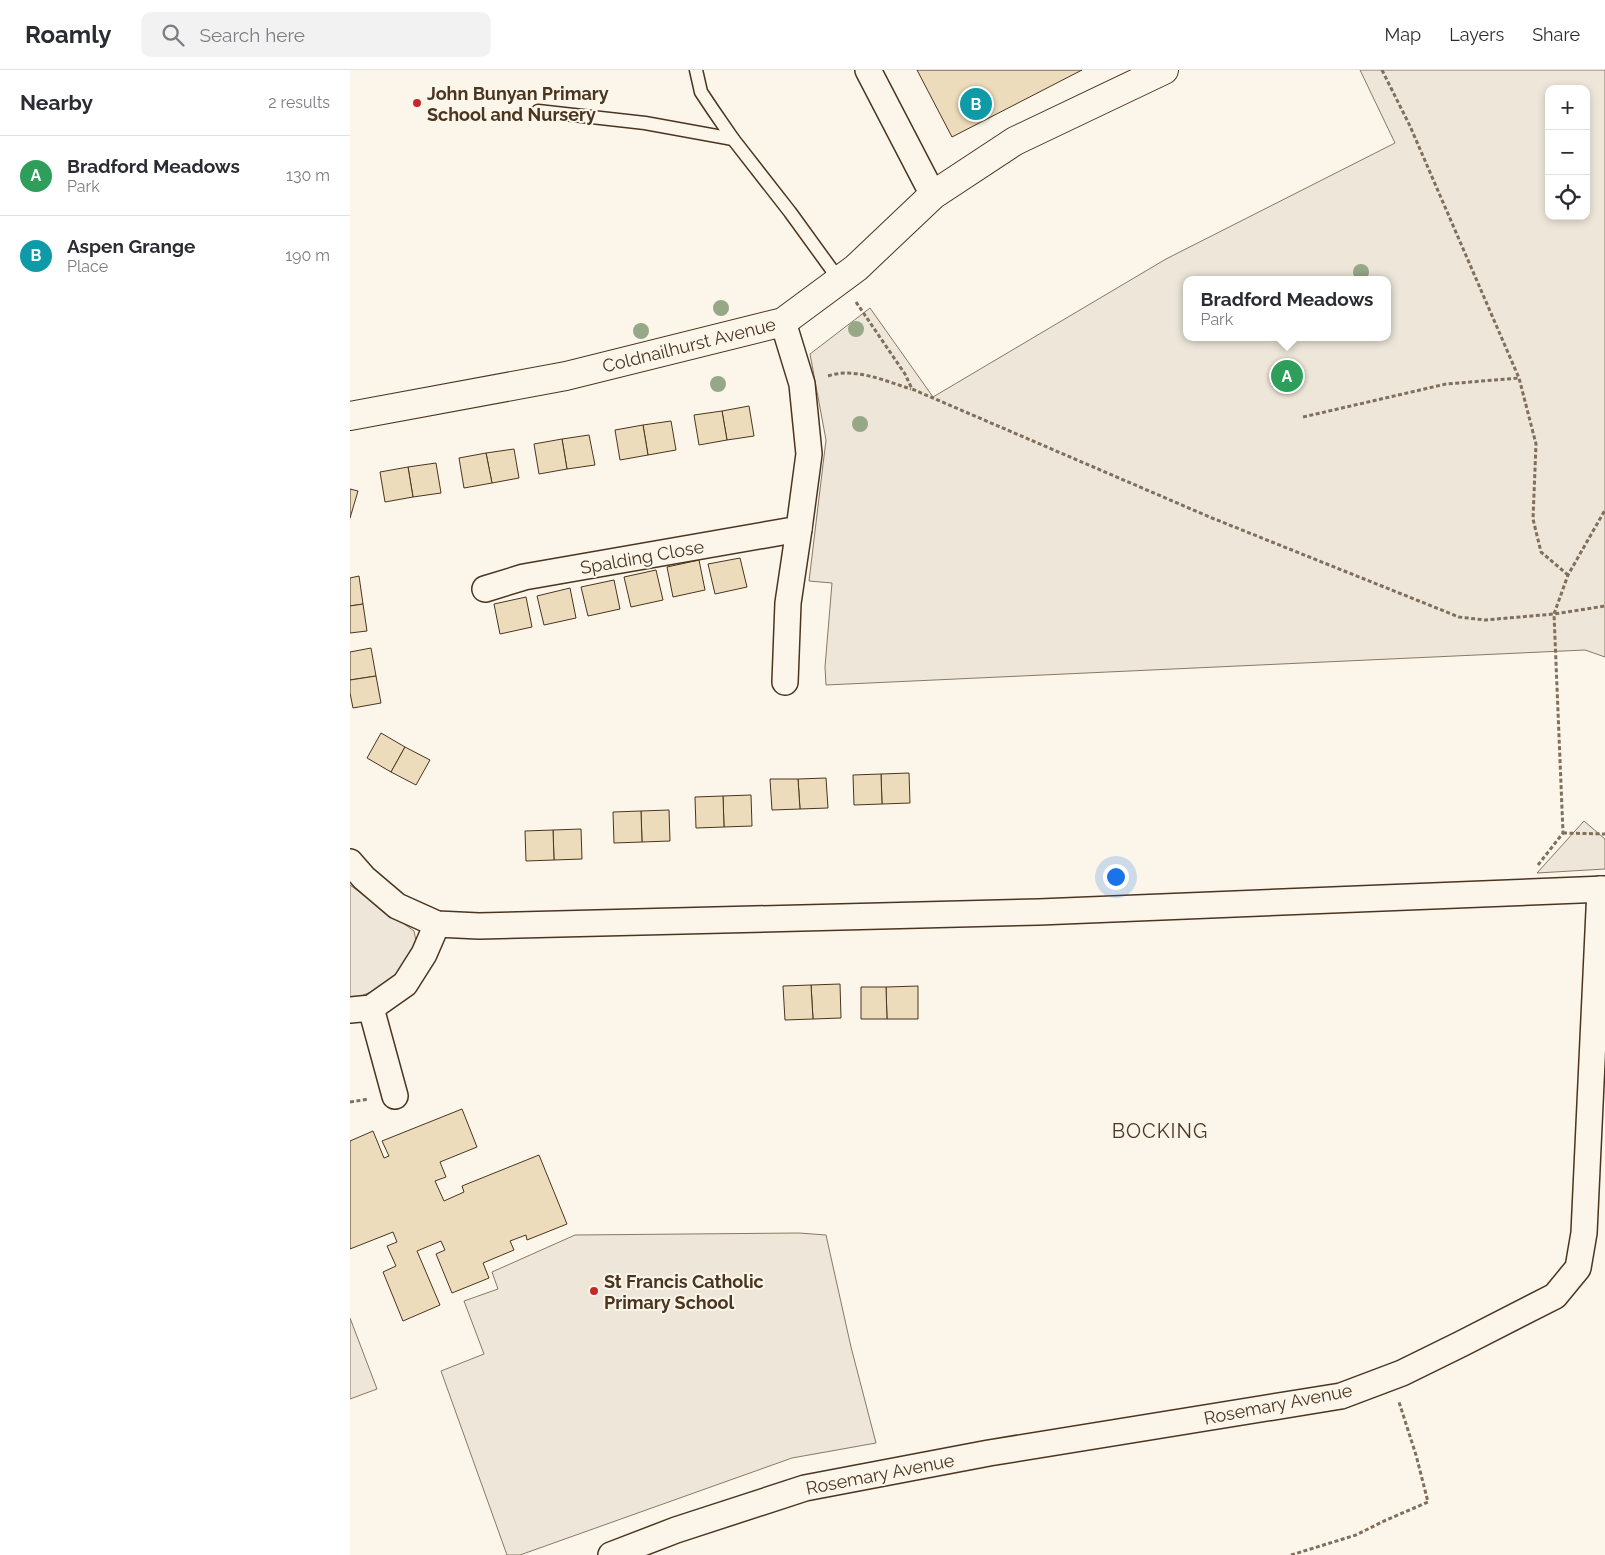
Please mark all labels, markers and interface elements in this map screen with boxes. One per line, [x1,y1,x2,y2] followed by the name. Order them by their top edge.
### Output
[141,12,491,57] search box
[25,20,111,49] text: Roamly
[159,21,187,49] icon: search
[199,24,305,46] text: Search here
[1385,24,1421,45] text: Map
[1449,24,1504,45] text: Layers
[1532,24,1580,45] text: Share
[427,83,609,125] place label: John Bunyan Primary School and Nursery
[960,85,992,123] pin: B
[1545,85,1590,220] map controls
[1545,85,1590,130] button: +
[20,90,93,115] text: Nearby
[268,93,330,112] text: 2 results
[411,97,423,109] marker: John Bunyan Primary School and Nursery
[1545,130,1590,175] button: −
[67,155,240,177] text: Bradford Meadows
[31,166,41,185] text: A
[286,166,330,185] text: 130 m
[1545,175,1590,220] button: locate
[67,177,100,196] text: Park
[67,235,195,257] text: Aspen Grange
[31,246,41,265] text: B
[285,246,330,265] text: 190 m
[67,257,108,276] text: Place
[1183,276,1391,341] popup
[1201,288,1373,310] text: Bradford Meadows
[1201,310,1233,329] text: Park
[600,313,778,377] street label: Coldnailhurst Avenue
[1271,357,1303,395] pin: A
[578,536,706,578] street label: Spalding Close
[1103,864,1129,890] your location
[1112,1119,1208,1143] district label: BOCKING
[604,1271,764,1313] place label: St Francis Catholic Primary School
[588,1285,600,1297] marker: St Francis Catholic Primary School
[1202,1379,1354,1429] street label: Rosemary Avenue
[804,1449,956,1499] street label: Rosemary Avenue

